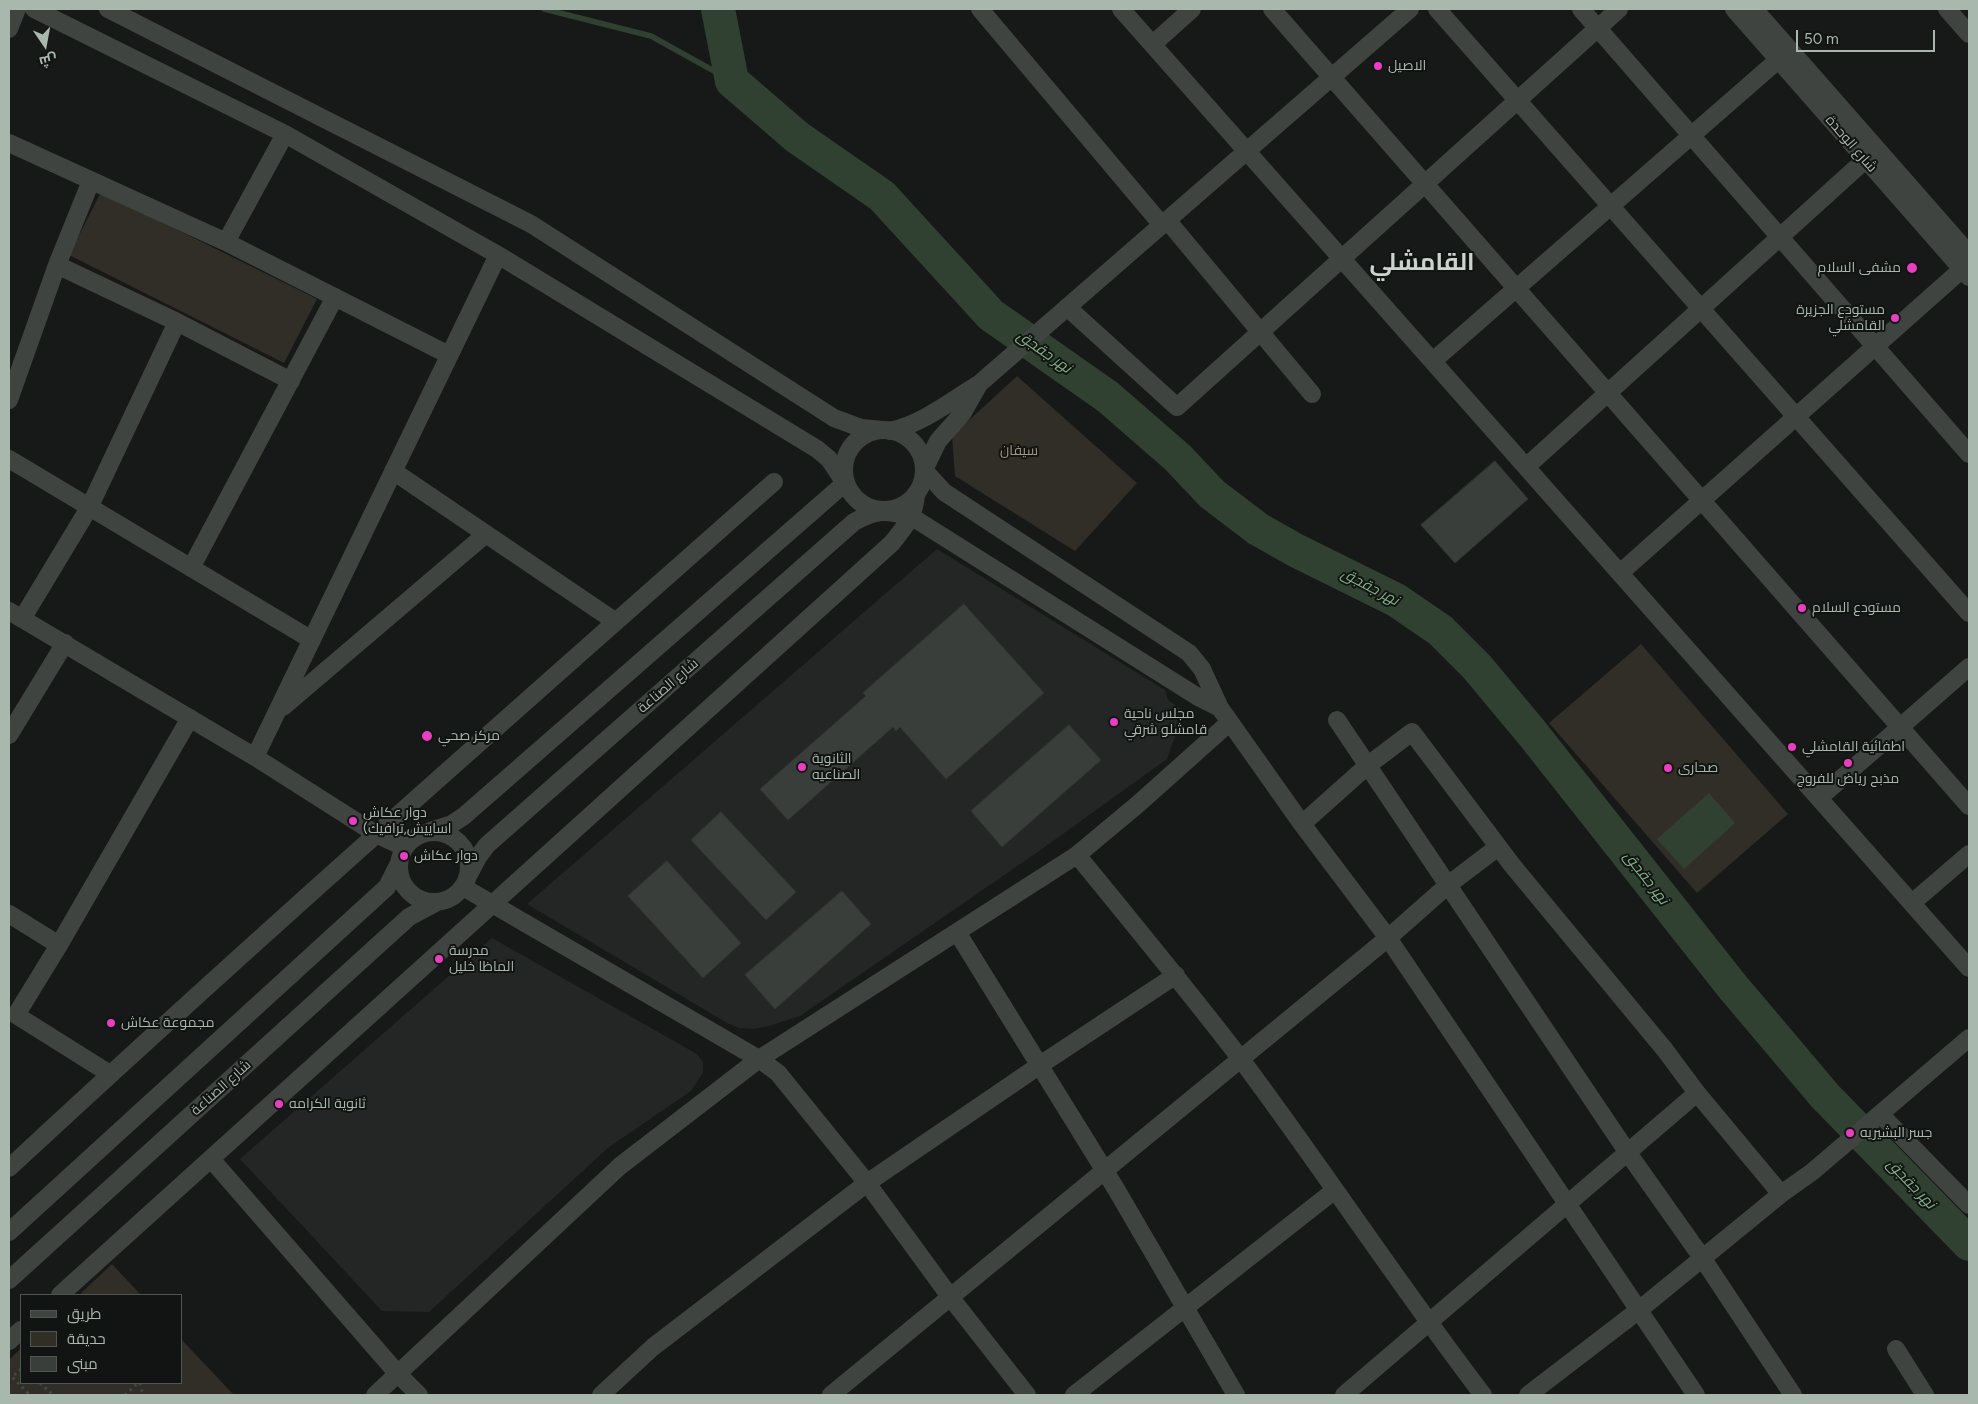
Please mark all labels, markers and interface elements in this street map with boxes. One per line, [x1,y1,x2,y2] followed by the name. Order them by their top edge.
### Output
[20,20,70,70] north arrow
[1798,20,1937,52] scale bar
[1804,30,1839,48] text: 50 m
[38,50,59,70] text: ش
[1388,58,1426,74] place label: الاصيل
[1372,60,1384,72] marker: الاصيل
[1822,112,1880,176] street label: شارع الوحدة
[1369,249,1475,277] district label: القامشلي
[1817,260,1901,276] place label: مشفى السلام
[1905,261,1919,275] marker: مشفى السلام
[1796,302,1885,334] place label: مستودع الجزيرة القامشلي
[1889,312,1901,324] marker: مستودع الجزيرة القامشلي
[1013,327,1075,377] water label: نهر جقجق
[1000,443,1038,459] park label: سيفان
[1338,564,1402,610] water label: نهر جقجق
[1812,600,1901,616] place label: مستودع السلام
[1796,602,1808,614] marker: مستودع السلام
[634,655,702,717] street label: شارع الصناعة
[1124,706,1207,739] place label: مجلس ناحية قامشلو شرقي
[1108,716,1120,728] marker: مجلس ناحية قامشلو شرقي
[438,728,500,744] place label: مركز صحي
[420,729,434,743] marker: مركز صحي
[1802,739,1905,755] place label: اطفائية القامشلي
[1786,741,1798,753] marker: اطفائية القامشلي
[812,751,860,784] place label: الثانوية الصناعيه
[1842,757,1854,769] marker: مذبح رياض للفروج
[1678,760,1718,776] place label: صحارى
[796,761,808,773] marker: الثانوية الصناعيه
[1662,762,1674,774] marker: صحارى
[1797,771,1899,787] place label: مذبح رياض للفروج
[363,805,452,838] place label: دوار عكاش (اساييش٫ترافيك
[347,815,359,827] marker: دوار عكاش (اساييش٫ترافيك
[414,848,478,864] place label: دوار عكاش
[1620,848,1672,908] water label: نهر جقجق
[398,850,410,862] marker: دوار عكاش
[449,943,514,976] place label: مدرسة الماظا خليل
[433,953,445,965] marker: مدرسة الماظا خليل
[121,1015,214,1031] place label: مجموعة عكاش
[105,1017,117,1029] marker: مجموعة عكاش
[188,1057,254,1119] street label: شارع الصناعة
[289,1096,366,1112] place label: ثانوية الكرامه
[273,1098,285,1110] marker: ثانوية الكرامه
[1860,1125,1932,1141] place label: جسر البشيريه
[1844,1127,1856,1139] marker: جسر البشيريه
[1883,1155,1939,1213] water label: نهر جقجق
[20,1294,182,1384] legend
[67,1305,101,1323] text: طريق
[67,1330,106,1348] text: حديقة
[67,1355,98,1373] text: مبنى

